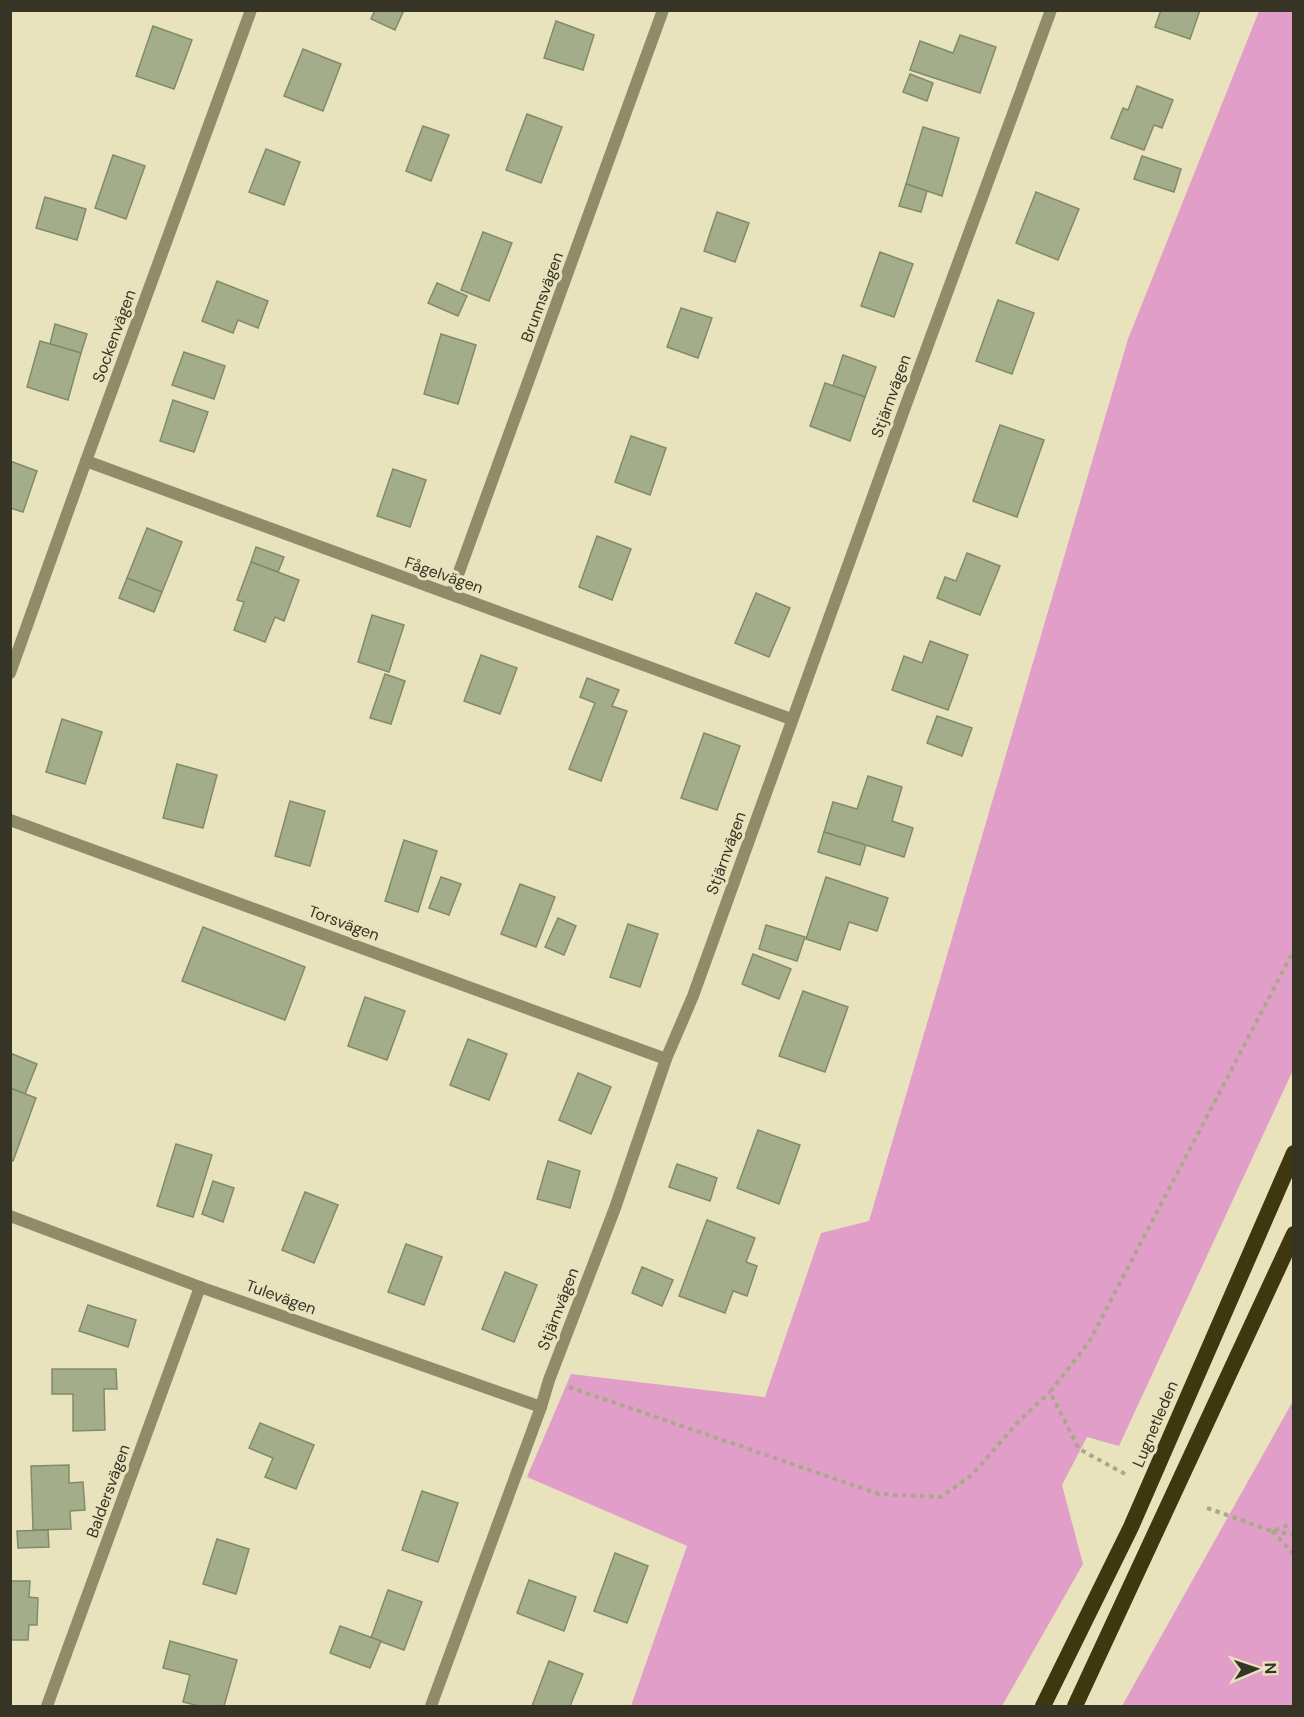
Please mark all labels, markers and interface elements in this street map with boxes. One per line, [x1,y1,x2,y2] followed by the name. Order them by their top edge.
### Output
[516,249,568,345] street label: Brunnsvägen
[88,287,140,385] street label: Sockenvägen
[866,352,916,440] street label: Stjärnvägen
[402,552,486,598] street label: Fågelvägen
[701,809,751,897] street label: Stjärnvägen
[306,900,382,946] street label: Torsvägen
[533,1265,583,1353] street label: Stjärnvägen
[243,1275,319,1319] street label: Tulevägen
[1127,1378,1183,1470] street label: Lugnetleden
[81,1441,135,1541] street label: Baldersvägen
[1226,1639,1286,1699] north arrow
[1260,1662,1281,1675] text: N

